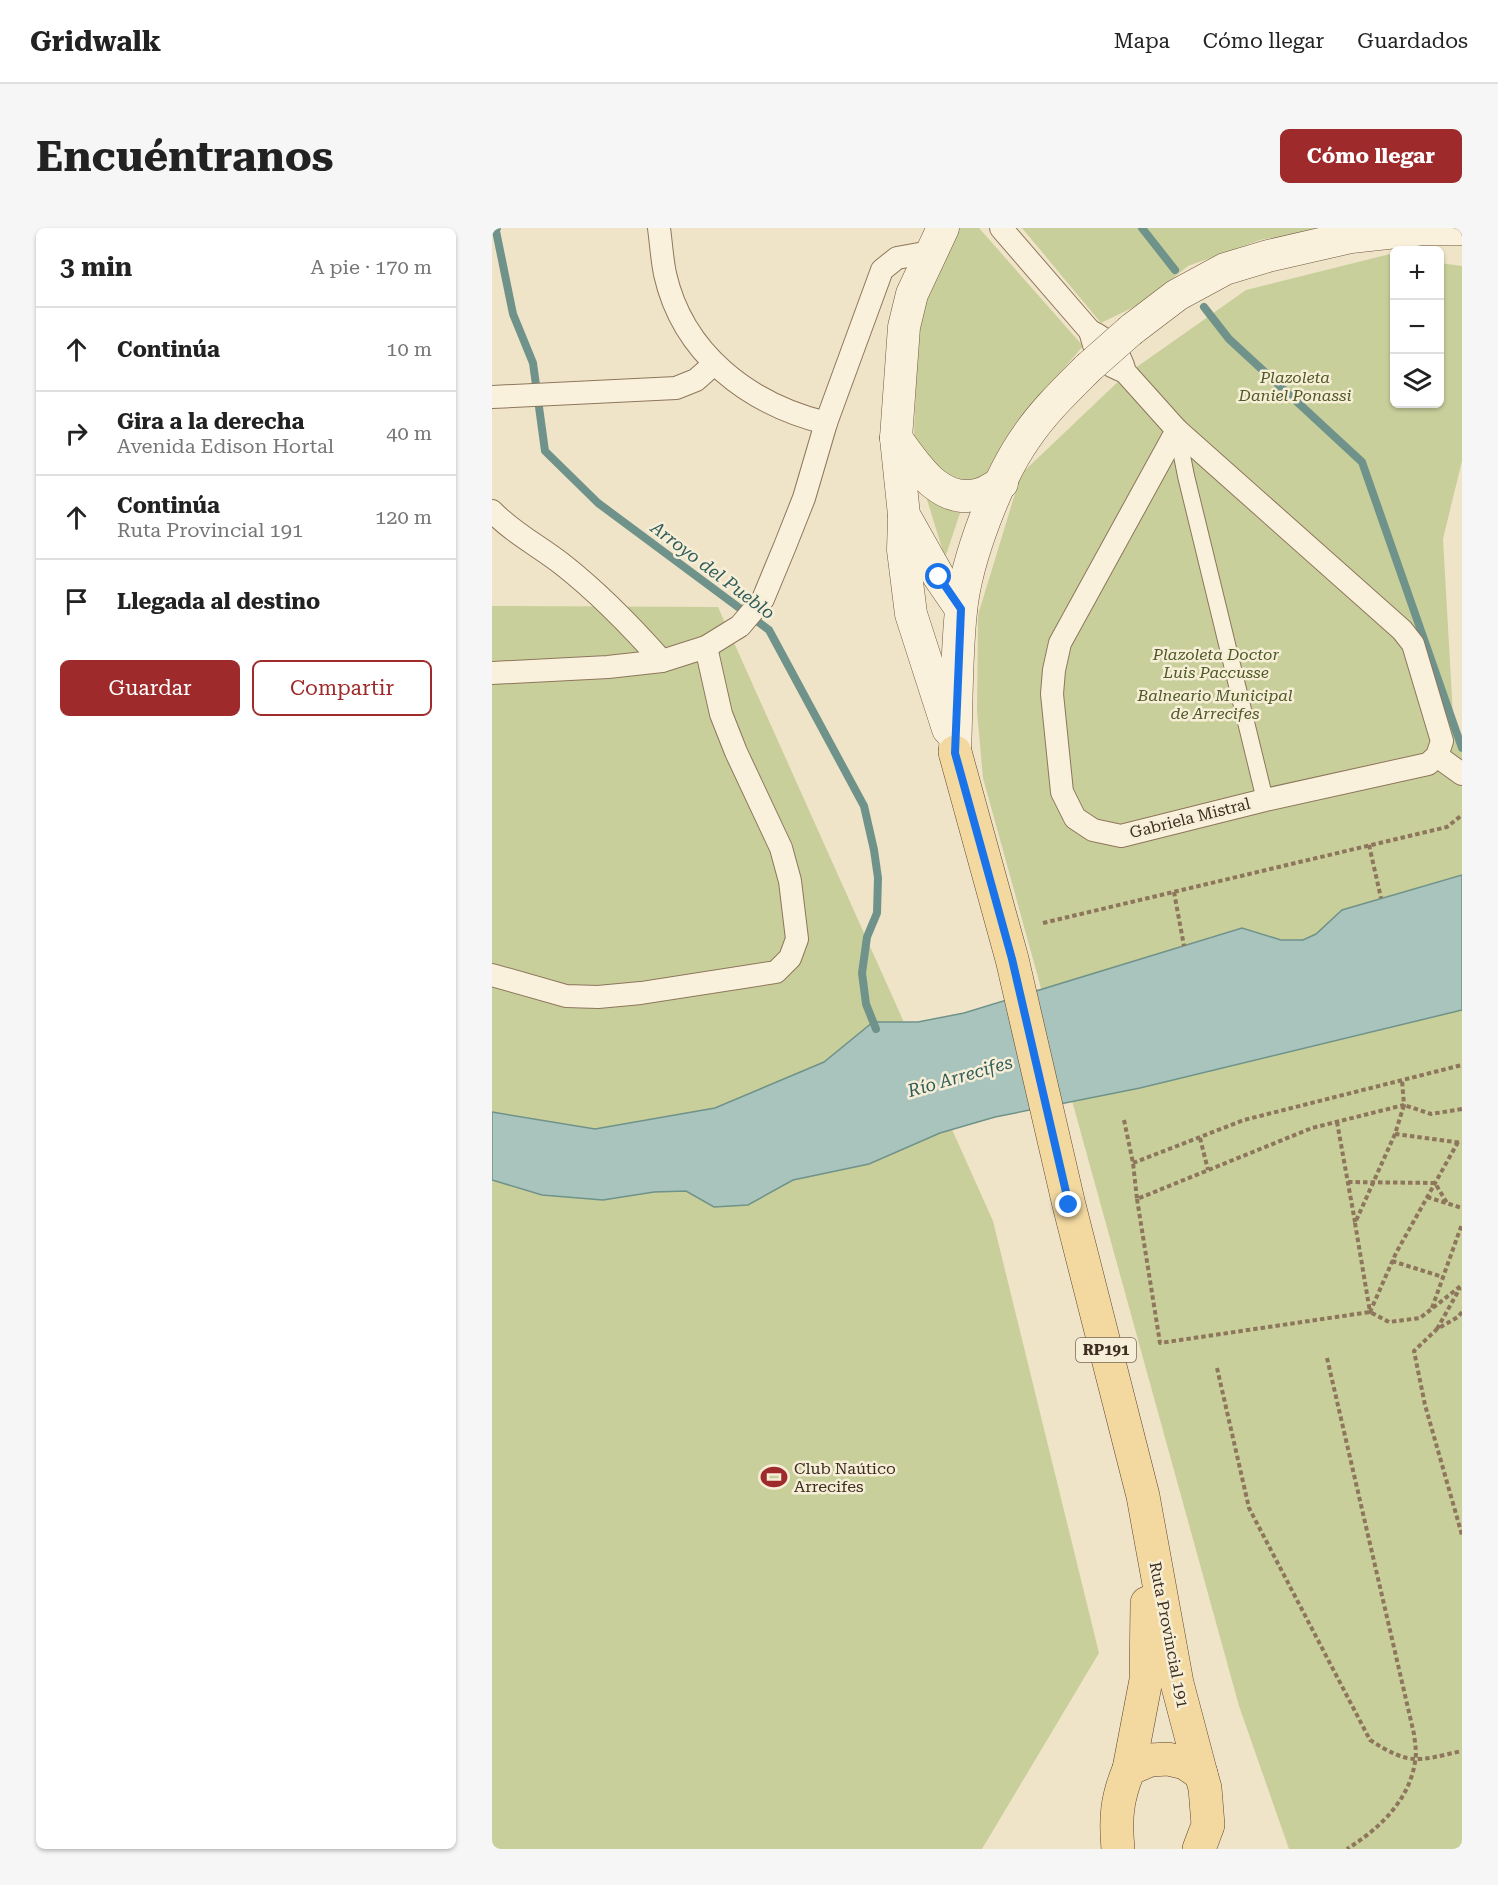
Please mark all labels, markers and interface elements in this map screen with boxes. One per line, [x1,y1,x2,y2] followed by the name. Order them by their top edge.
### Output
[30,25,161,58] text: Gridwalk
[1114,29,1170,53] text: Mapa
[1203,29,1324,53] text: Cómo llegar
[1357,29,1468,53] text: Guardados
[1280,129,1462,183] button: Cómo llegar
[36,132,334,181] text: Encuéntranos
[1390,246,1444,408] map controls
[1390,246,1444,300] button: +
[60,252,132,282] text: 3 min
[310,255,432,279] text: A pie · 170 m
[1390,300,1444,354] button: −
[60,333,93,366] icon: ahead
[117,337,220,362] text: Continúa
[386,337,432,361] text: 10 m
[1390,354,1444,408] button: layers
[1237,368,1352,405] park label: Plazoleta Daniel Ponassi
[117,409,304,434] text: Gira a la derecha
[60,417,93,450] icon: right
[386,421,432,445] text: 40 m
[117,434,334,458] text: Avenida Edison Hortal
[117,493,220,518] text: Continúa
[60,501,93,534] icon: ahead
[375,505,432,529] text: 120 m
[646,516,779,623] water label: Arroyo del Pueblo
[117,518,303,542] text: Ruta Provincial 191
[925,563,951,589] route start
[60,585,93,618] icon: arrive
[117,589,320,614] text: Llegada al destino
[1152,645,1279,682] park label: Plazoleta Doctor Luis Paccusse
[60,660,240,716] button: Guardar
[252,660,432,716] button: Compartir
[1136,686,1293,723] park label: Balneario Municipal de Arrecifes
[1128,794,1252,842] street label: Gabriela Mistral
[904,1051,1015,1101] water label: Río Arrecifes
[1055,1191,1081,1217] route end
[1076,1338,1136,1362] road number: RP191
[794,1459,896,1496] place label: Club Naútico Arrecifes
[759,1462,789,1492] sports icon: Club Naútico Arrecifes
[1145,1560,1193,1710] street label: Ruta Provincial 191

